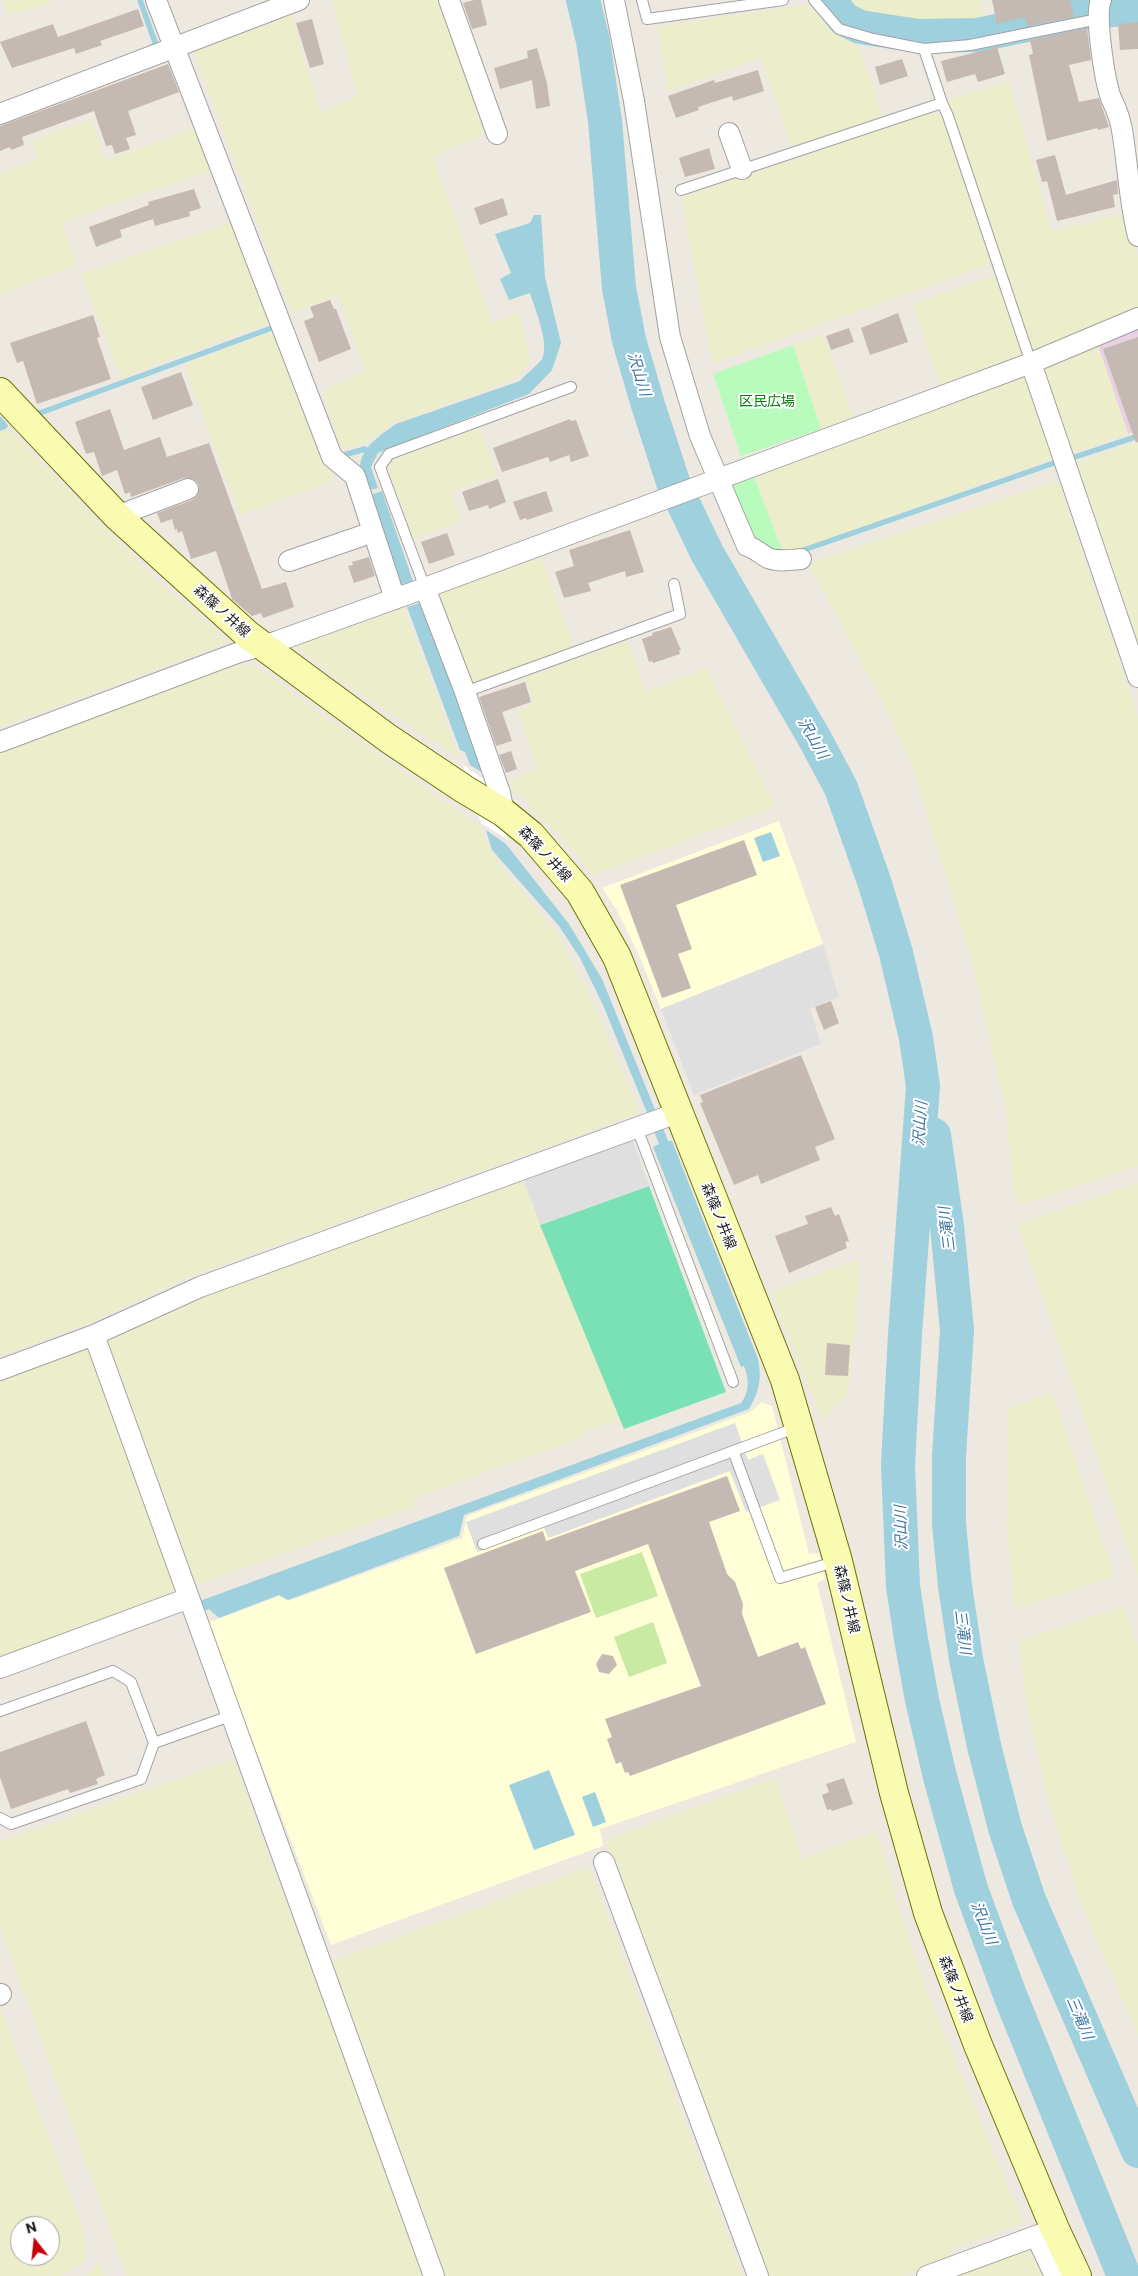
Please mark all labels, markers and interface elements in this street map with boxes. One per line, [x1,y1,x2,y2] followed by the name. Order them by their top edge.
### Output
[624,350,654,398] water label: 沢山川
[739,393,795,409] park label: 区民広場
[190,581,254,641] street label: 森篠ノ井線
[794,714,832,762] water label: 沢山川
[515,823,575,885] street label: 森篠ノ井線
[909,1101,931,1147] water label: 沢山川
[698,1180,740,1252] street label: 森篠ノ井線
[935,1206,959,1252] water label: 三滝川
[891,1505,911,1551] water label: 沢山川
[831,1563,863,1635] street label: 森篠ノ井線
[951,1609,975,1655] water label: 三滝川
[967,1899,1001,1947] water label: 沢山川
[936,1953,976,2025] street label: 森篠ノ井線
[1063,1994,1097,2042] water label: 三滝川
[10,2216,60,2266] north arrow
[24,2217,38,2237] text: N

